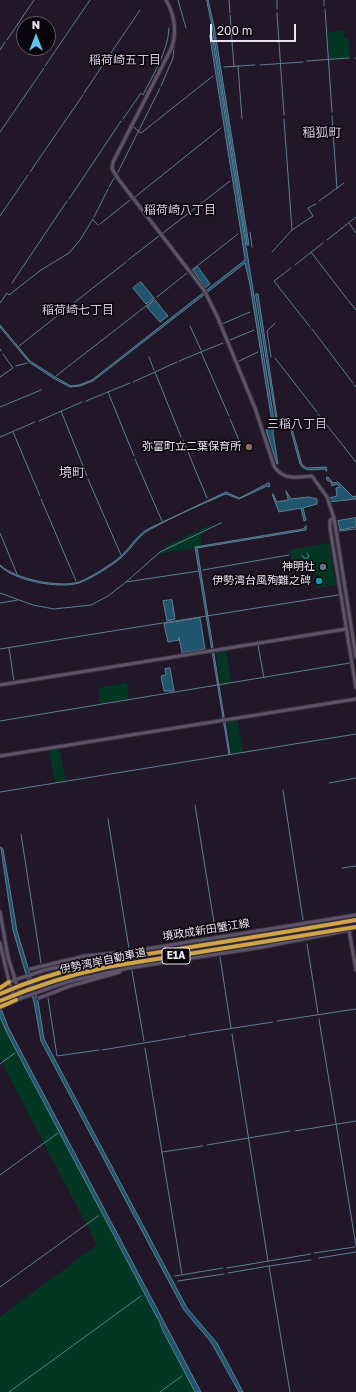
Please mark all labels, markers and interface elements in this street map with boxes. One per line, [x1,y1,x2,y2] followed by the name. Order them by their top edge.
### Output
[16,16,56,56] north arrow
[212,16,298,42] scale bar
[32,18,40,31] text: N
[217,23,252,38] text: 200 m
[89,53,161,67] district label: 稲荷崎五丁目
[303,125,341,141] district label: 稲狐町
[144,203,216,217] district label: 稲荷崎八丁目
[42,303,114,317] district label: 稲荷崎七丁目
[267,417,327,431] district label: 三稲八丁目
[142,440,241,454] place label: 弥富町立二葉保育所
[244,442,254,452] marker: 弥富町立二葉保育所
[59,465,85,481] district label: 境町
[282,560,315,574] place label: 神明社
[318,562,328,572] marker: 神明社
[212,574,311,588] place label: 伊勢湾台風殉難之碑
[314,576,324,586] marker: 伊勢湾台風殉難之碑
[162,917,250,943] street label: 境政成新田蟹江線
[59,945,147,977] street label: 伊勢湾岸自動車道
[162,948,190,964] road number: E1A

